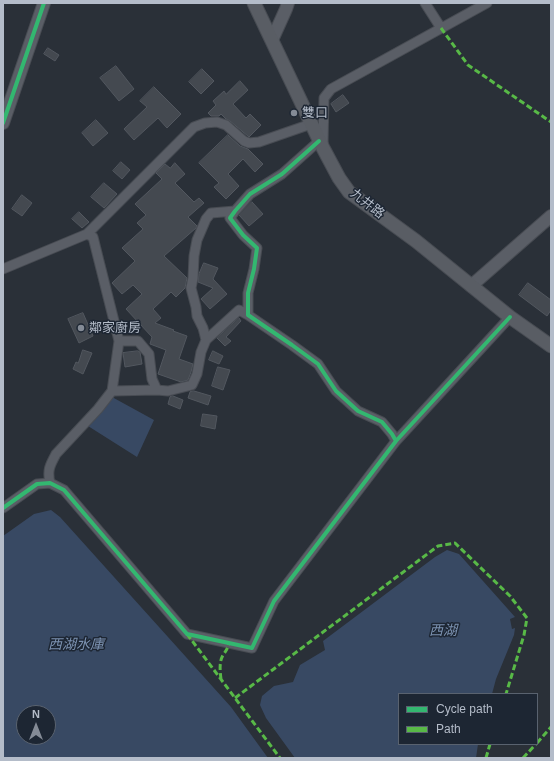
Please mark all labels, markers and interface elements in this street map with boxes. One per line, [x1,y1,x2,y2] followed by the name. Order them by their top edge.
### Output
[302,105,328,121] place label: 雙口
[289,108,299,118] marker: 雙口
[347,186,387,222] street label: 九井路
[89,320,141,336] place label: 鄰家廚房
[76,323,86,333] marker: 鄰家廚房
[429,623,457,639] water label: 西湖
[48,637,104,653] water label: 西湖水庫
[398,693,538,745] legend
[436,702,493,716] text: Cycle path
[16,705,56,745] north arrow
[32,708,40,720] text: N
[436,722,461,736] text: Path

